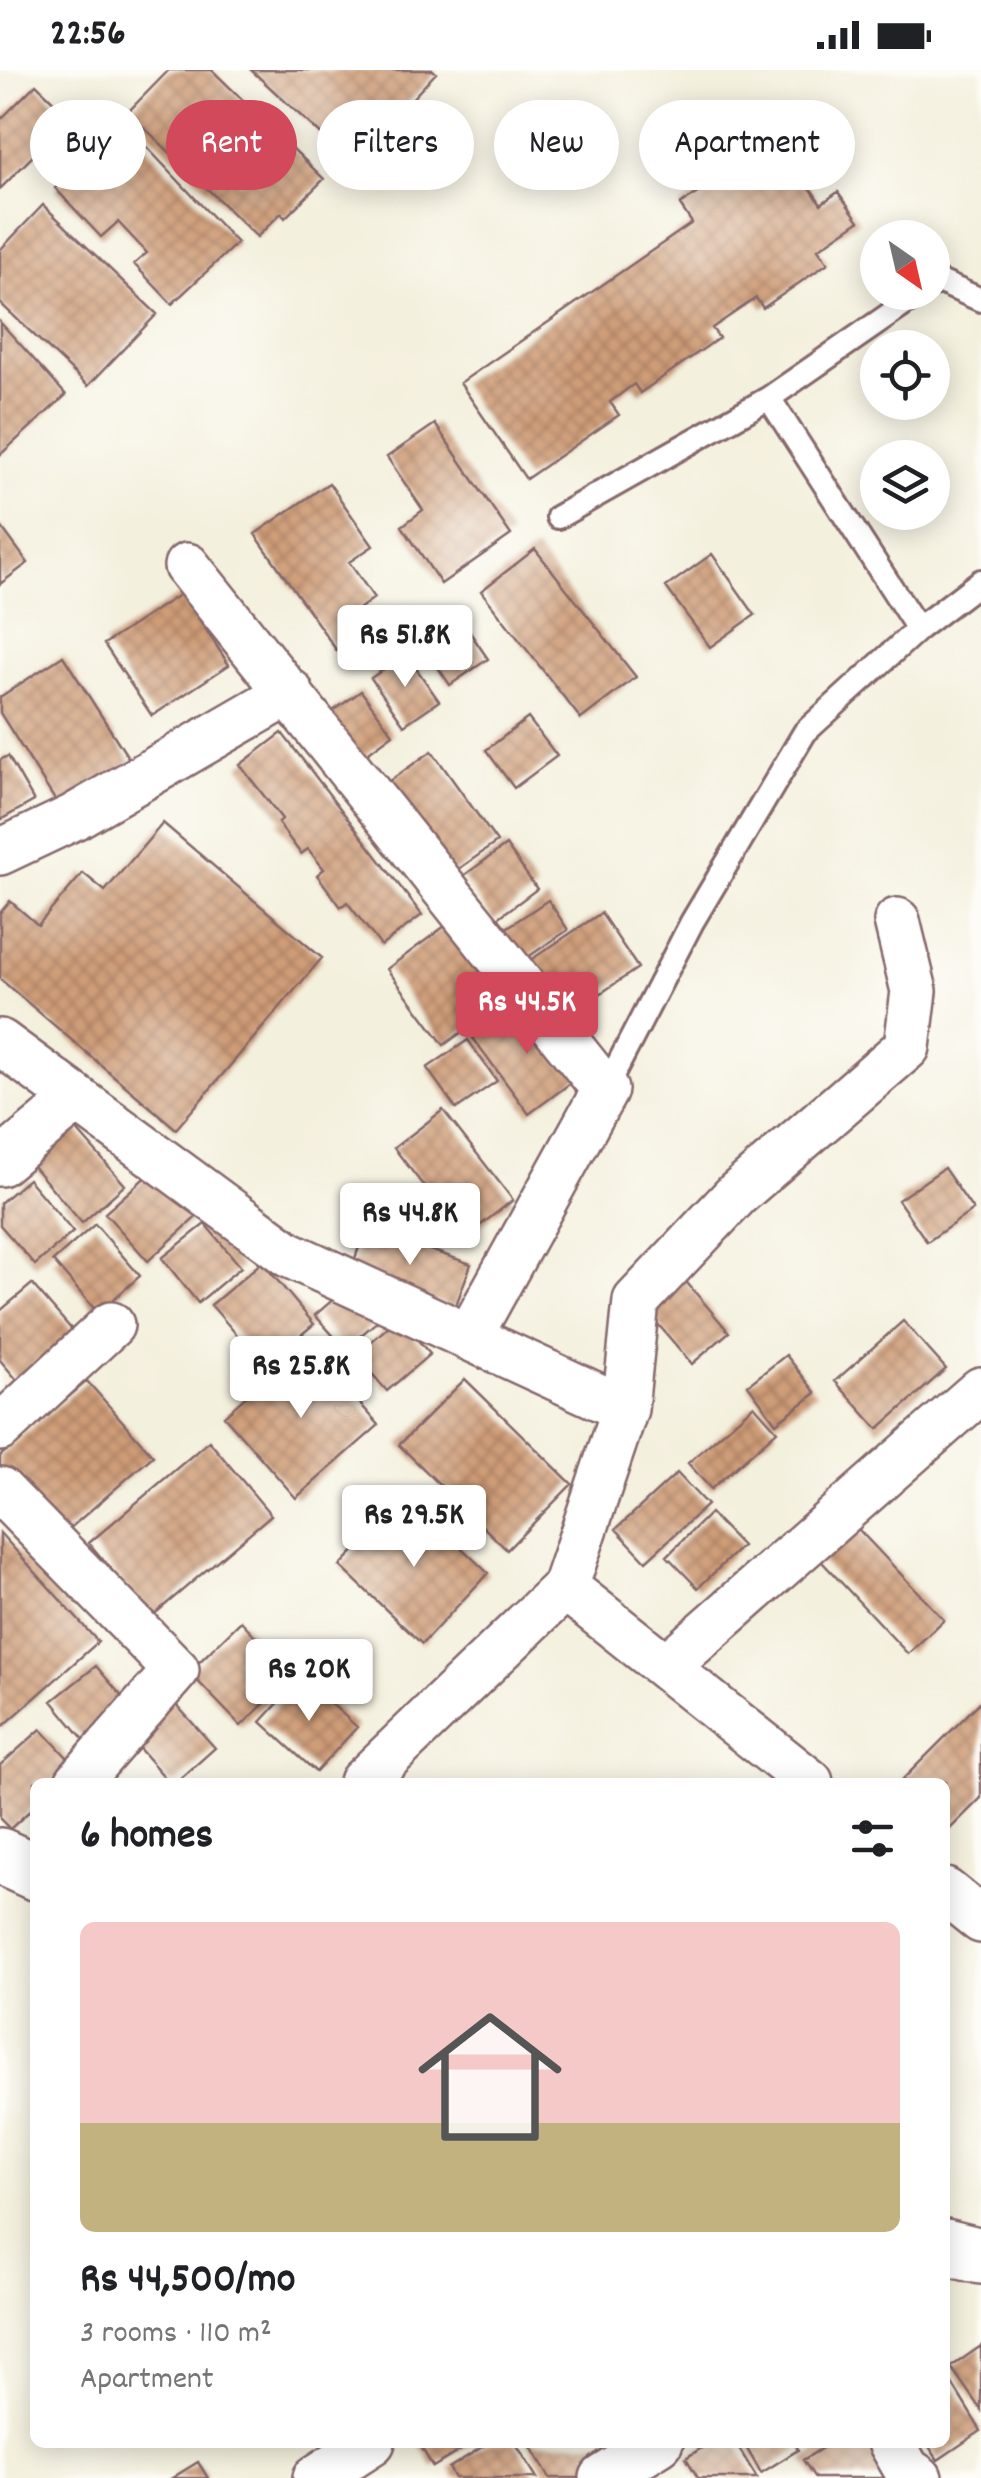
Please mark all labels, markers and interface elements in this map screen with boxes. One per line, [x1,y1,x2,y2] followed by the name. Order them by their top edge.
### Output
[50,8,126,63] text: 22:56
[30,100,146,190] chip: Buy
[166,100,297,190] chip: Rent
[317,100,474,190] chip: Filters
[494,100,619,190] chip: New
[639,100,855,190] chip: Apartment
[860,220,950,310] north arrow
[860,220,950,530] map controls
[860,330,950,420] button: locate
[860,440,950,530] button: layers
[302,605,508,690] pin: Rs 51.8K
[359,614,451,660] text: Rs 51.8K
[424,972,630,1057] pin: Rs 44.5K
[478,981,576,1027] text: Rs 44.5K
[307,1183,513,1268] pin: Rs 44.8K
[362,1192,458,1238] text: Rs 44.8K
[198,1336,404,1421] pin: Rs 25.8K
[252,1345,350,1391] text: Rs 25.8K
[311,1485,517,1570] pin: Rs 29.5K
[364,1494,464,1540] text: Rs 29.5K
[228,1639,390,1724] pin: Rs 20K
[268,1648,350,1694] text: Rs 20K
[80,1808,213,1868] text: 6 homes
[845,1811,900,1866] icon: filters
[400,1987,580,2167] icon: home
[80,2252,295,2312] text: Rs 44,500/mo
[80,2312,272,2358] text: 3 rooms · 110 m²
[80,2358,214,2404] text: Apartment

